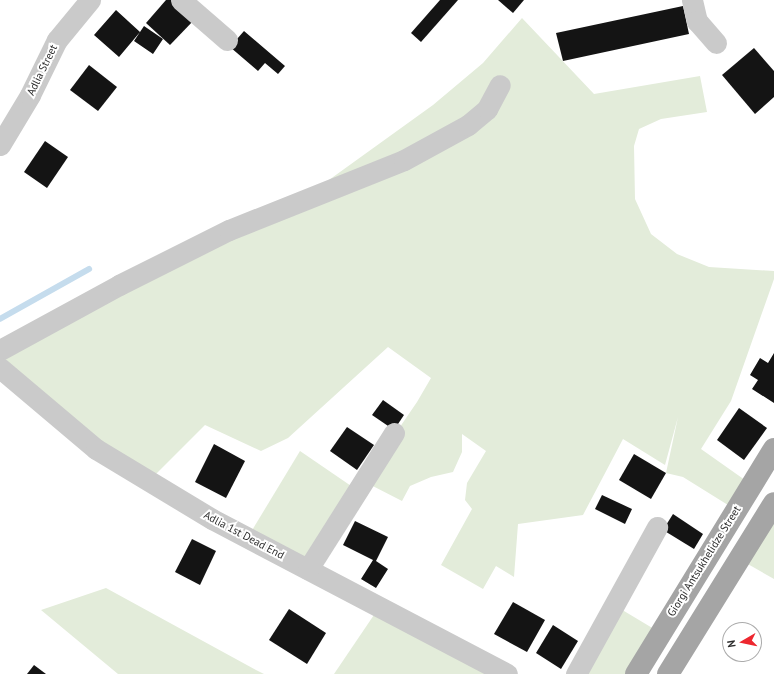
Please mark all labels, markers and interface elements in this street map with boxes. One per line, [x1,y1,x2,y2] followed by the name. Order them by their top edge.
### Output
[24,42,60,98] street label: Adlia Street
[664,503,744,619] street label: Giorgi Antsukhelidze Street
[202,508,286,562] street label: Adlia 1st Dead End
[722,622,762,662] north arrow
[724,639,739,648] text: N

